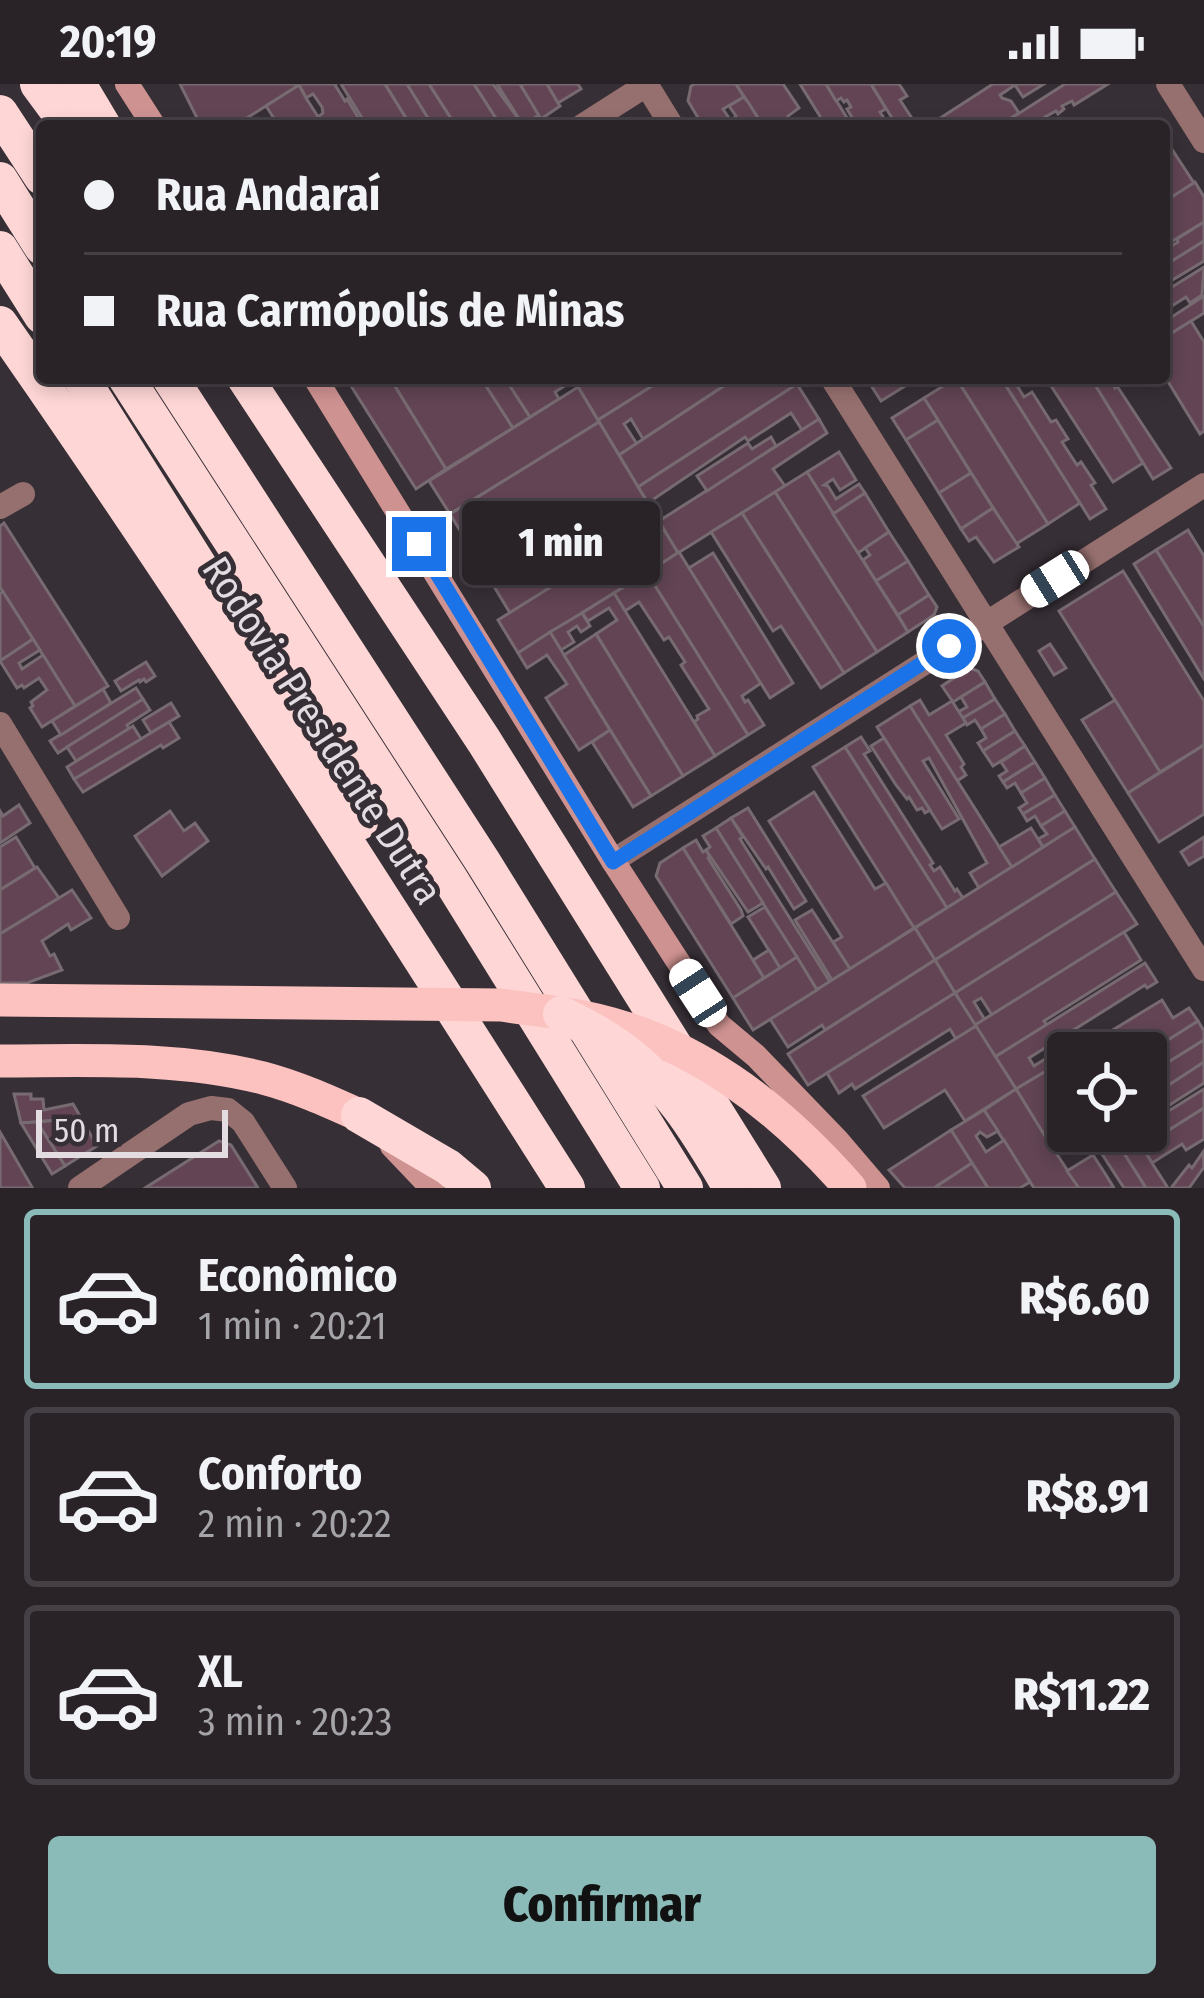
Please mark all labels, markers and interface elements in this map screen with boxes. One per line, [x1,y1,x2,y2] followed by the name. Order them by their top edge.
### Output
[60,15,156,69] text: 20:19
[156,168,380,222] text: Rua Andaraí
[156,284,624,338] text: Rua Carmópolis de Minas
[461,502,659,586] callout: 1 min
[392,517,446,571] route end
[519,520,603,566] text: 1 min
[1015,545,1095,613] car
[193,548,452,913] street label: Rodovia Presidente Dutra
[922,619,976,673] route start
[663,953,733,1033] car
[1047,1032,1167,1152] map controls
[1047,1032,1167,1152] button: locate
[36,1104,228,1157] scale bar
[54,1111,119,1151] text: 50 m
[54,1245,162,1353] icon: car
[198,1249,398,1303] text: Econômico
[1019,1272,1150,1326] text: R$6.60
[198,1303,387,1349] text: 1 min · 20:21
[54,1443,162,1551] icon: car
[198,1447,362,1501] text: Conforto
[1026,1470,1150,1524] text: R$8.91
[198,1501,392,1547] text: 2 min · 20:22
[54,1641,162,1749] icon: car
[198,1645,243,1699] text: XL
[1013,1668,1150,1722] text: R$11.22
[198,1699,392,1745] text: 3 min · 20:23
[48,1836,1156,1974] button: Confirmar

